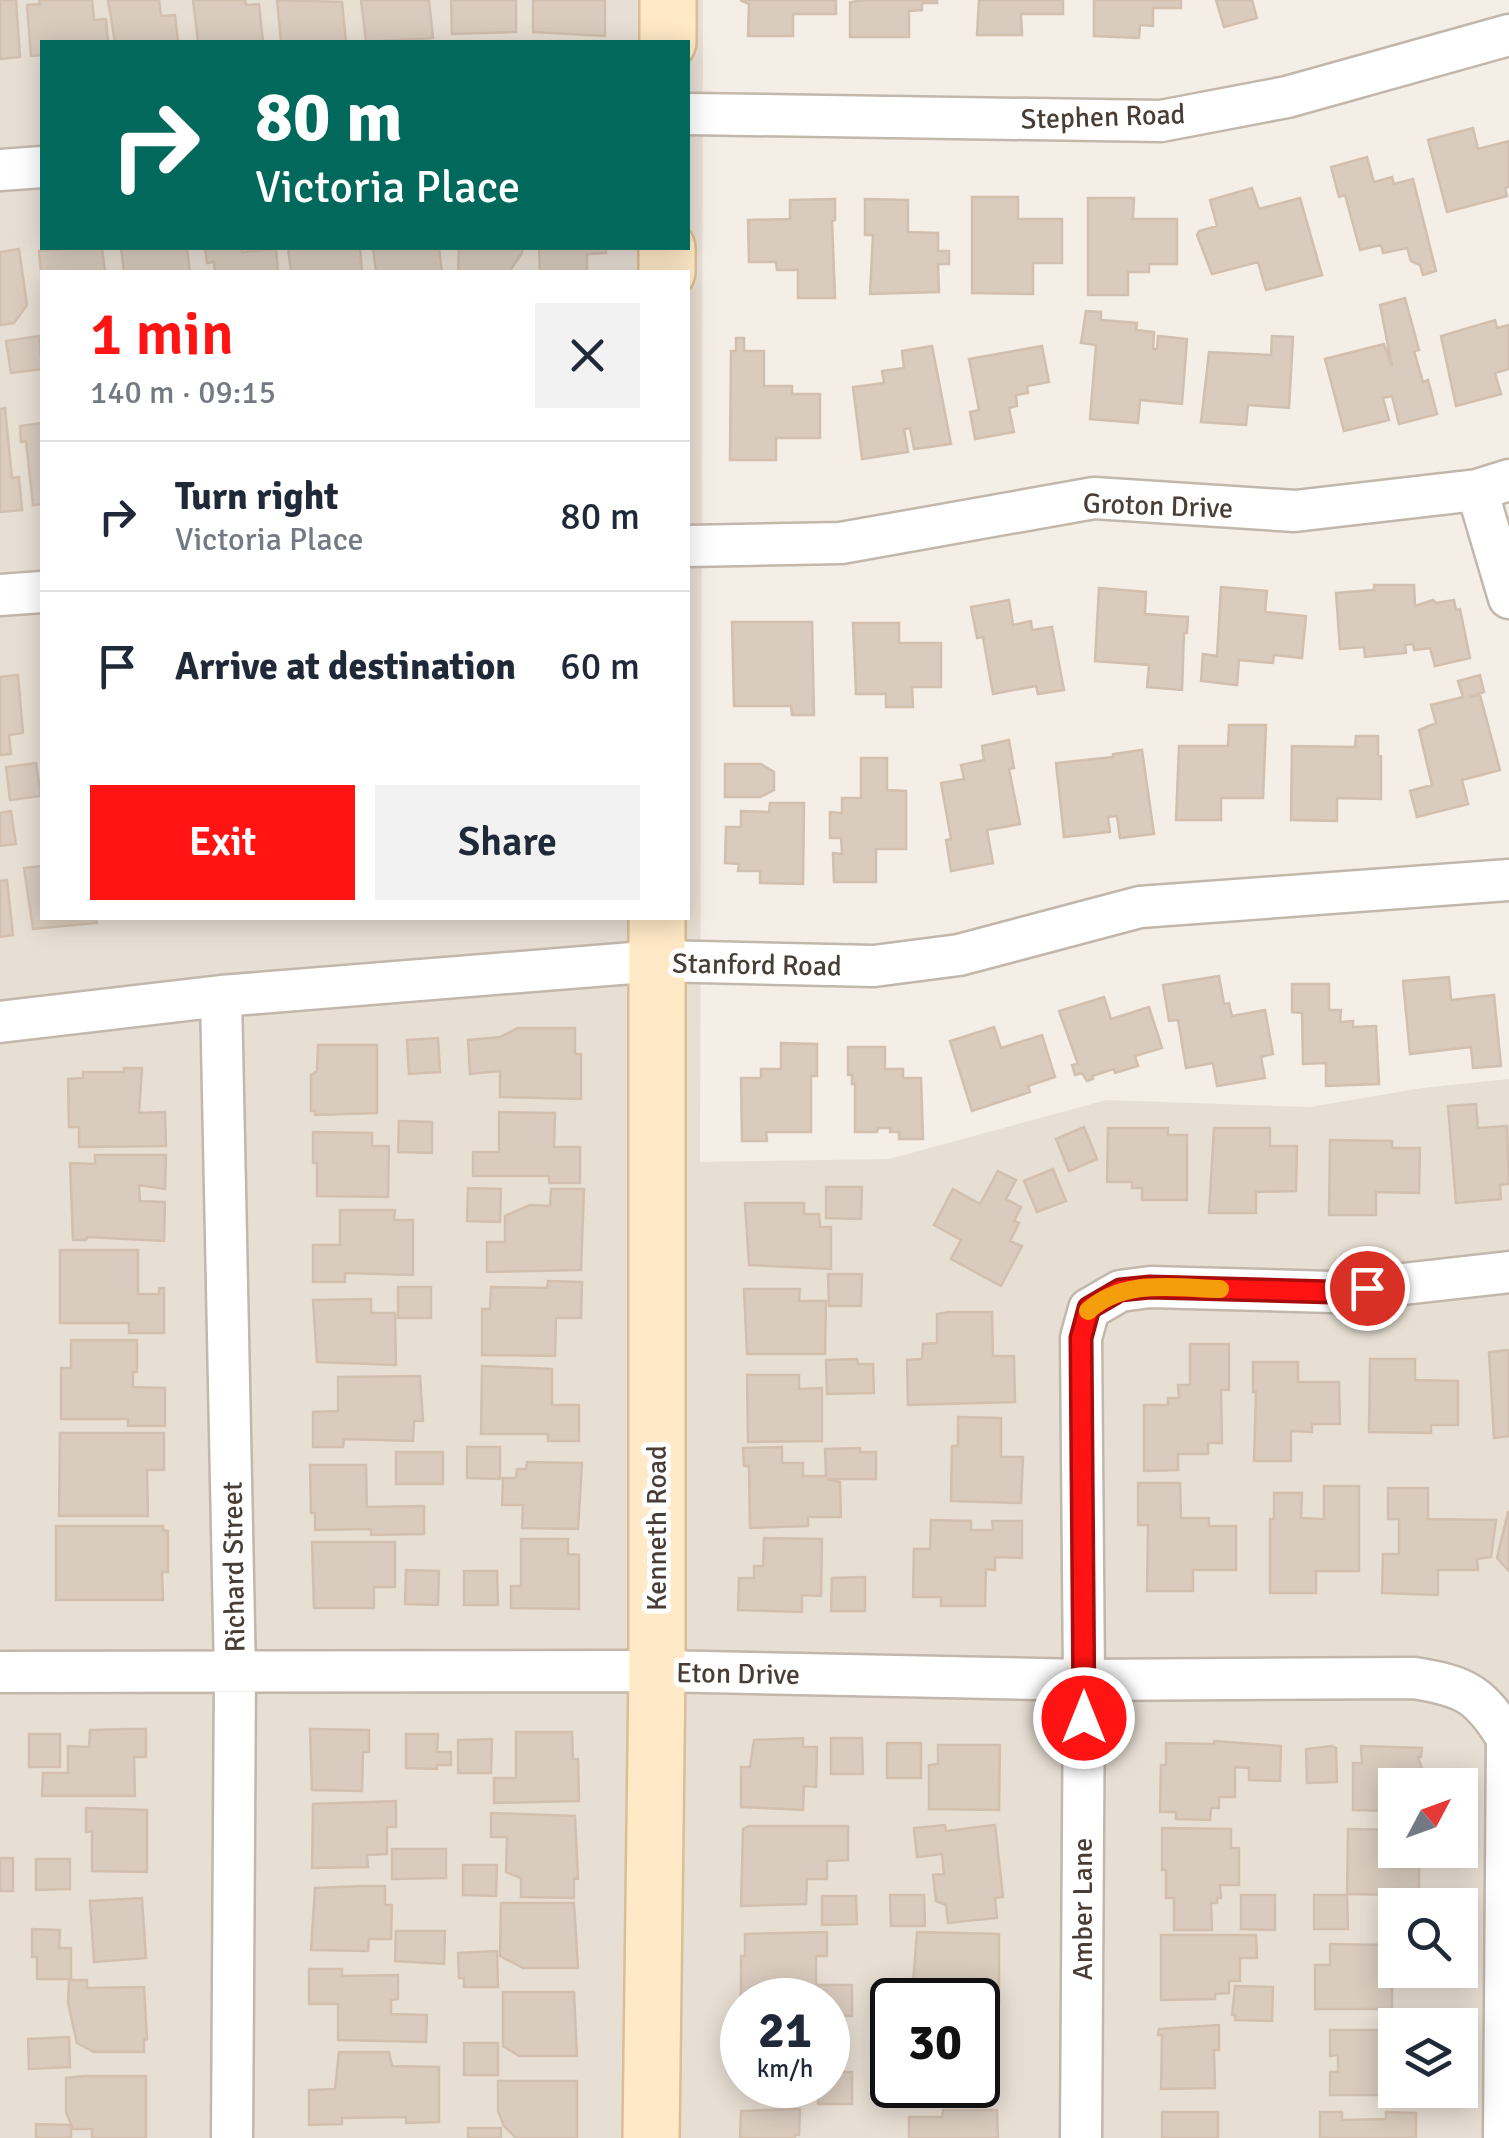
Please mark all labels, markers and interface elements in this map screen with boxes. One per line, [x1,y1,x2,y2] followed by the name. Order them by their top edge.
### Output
[255,74,403,160] text: 80 m
[90,80,220,210] icon: right
[1020,97,1186,137] street label: Stephen Road
[255,160,520,215] text: Victoria Place
[90,298,234,372] text: 1 min
[535,303,640,408] button: close
[90,373,276,412] text: 140 m · 09:15
[175,473,339,520] text: Turn right
[1082,486,1234,526] street label: Groton Drive
[90,489,145,544] icon: right
[560,493,640,540] text: 80 m
[175,520,364,559] text: Victoria Place
[90,639,145,694] icon: arrive
[175,643,516,690] text: Arrive at destination
[560,643,640,690] text: 60 m
[90,785,355,900] button: Exit
[375,785,640,900] button: Share
[672,947,842,983] street label: Stanford Road
[1325,1246,1410,1331] pin
[1340,1261,1395,1316] icon: arrive
[640,1445,674,1611] street label: Kenneth Road
[216,1481,252,1653] street label: Richard Street
[676,1656,800,1692] street label: Eton Drive
[1032,1666,1136,1770] position arrow
[1378,1768,1478,1868] north arrow
[1378,1768,1478,2108] map controls
[1066,1838,1100,1980] street label: Amber Lane
[1378,1888,1478,1988] button: search
[870,1978,1000,2108] speed limit sign: 30
[758,2000,812,2062] text: 21
[1378,2008,1478,2108] button: layers
[757,2053,813,2084] text: km/h

